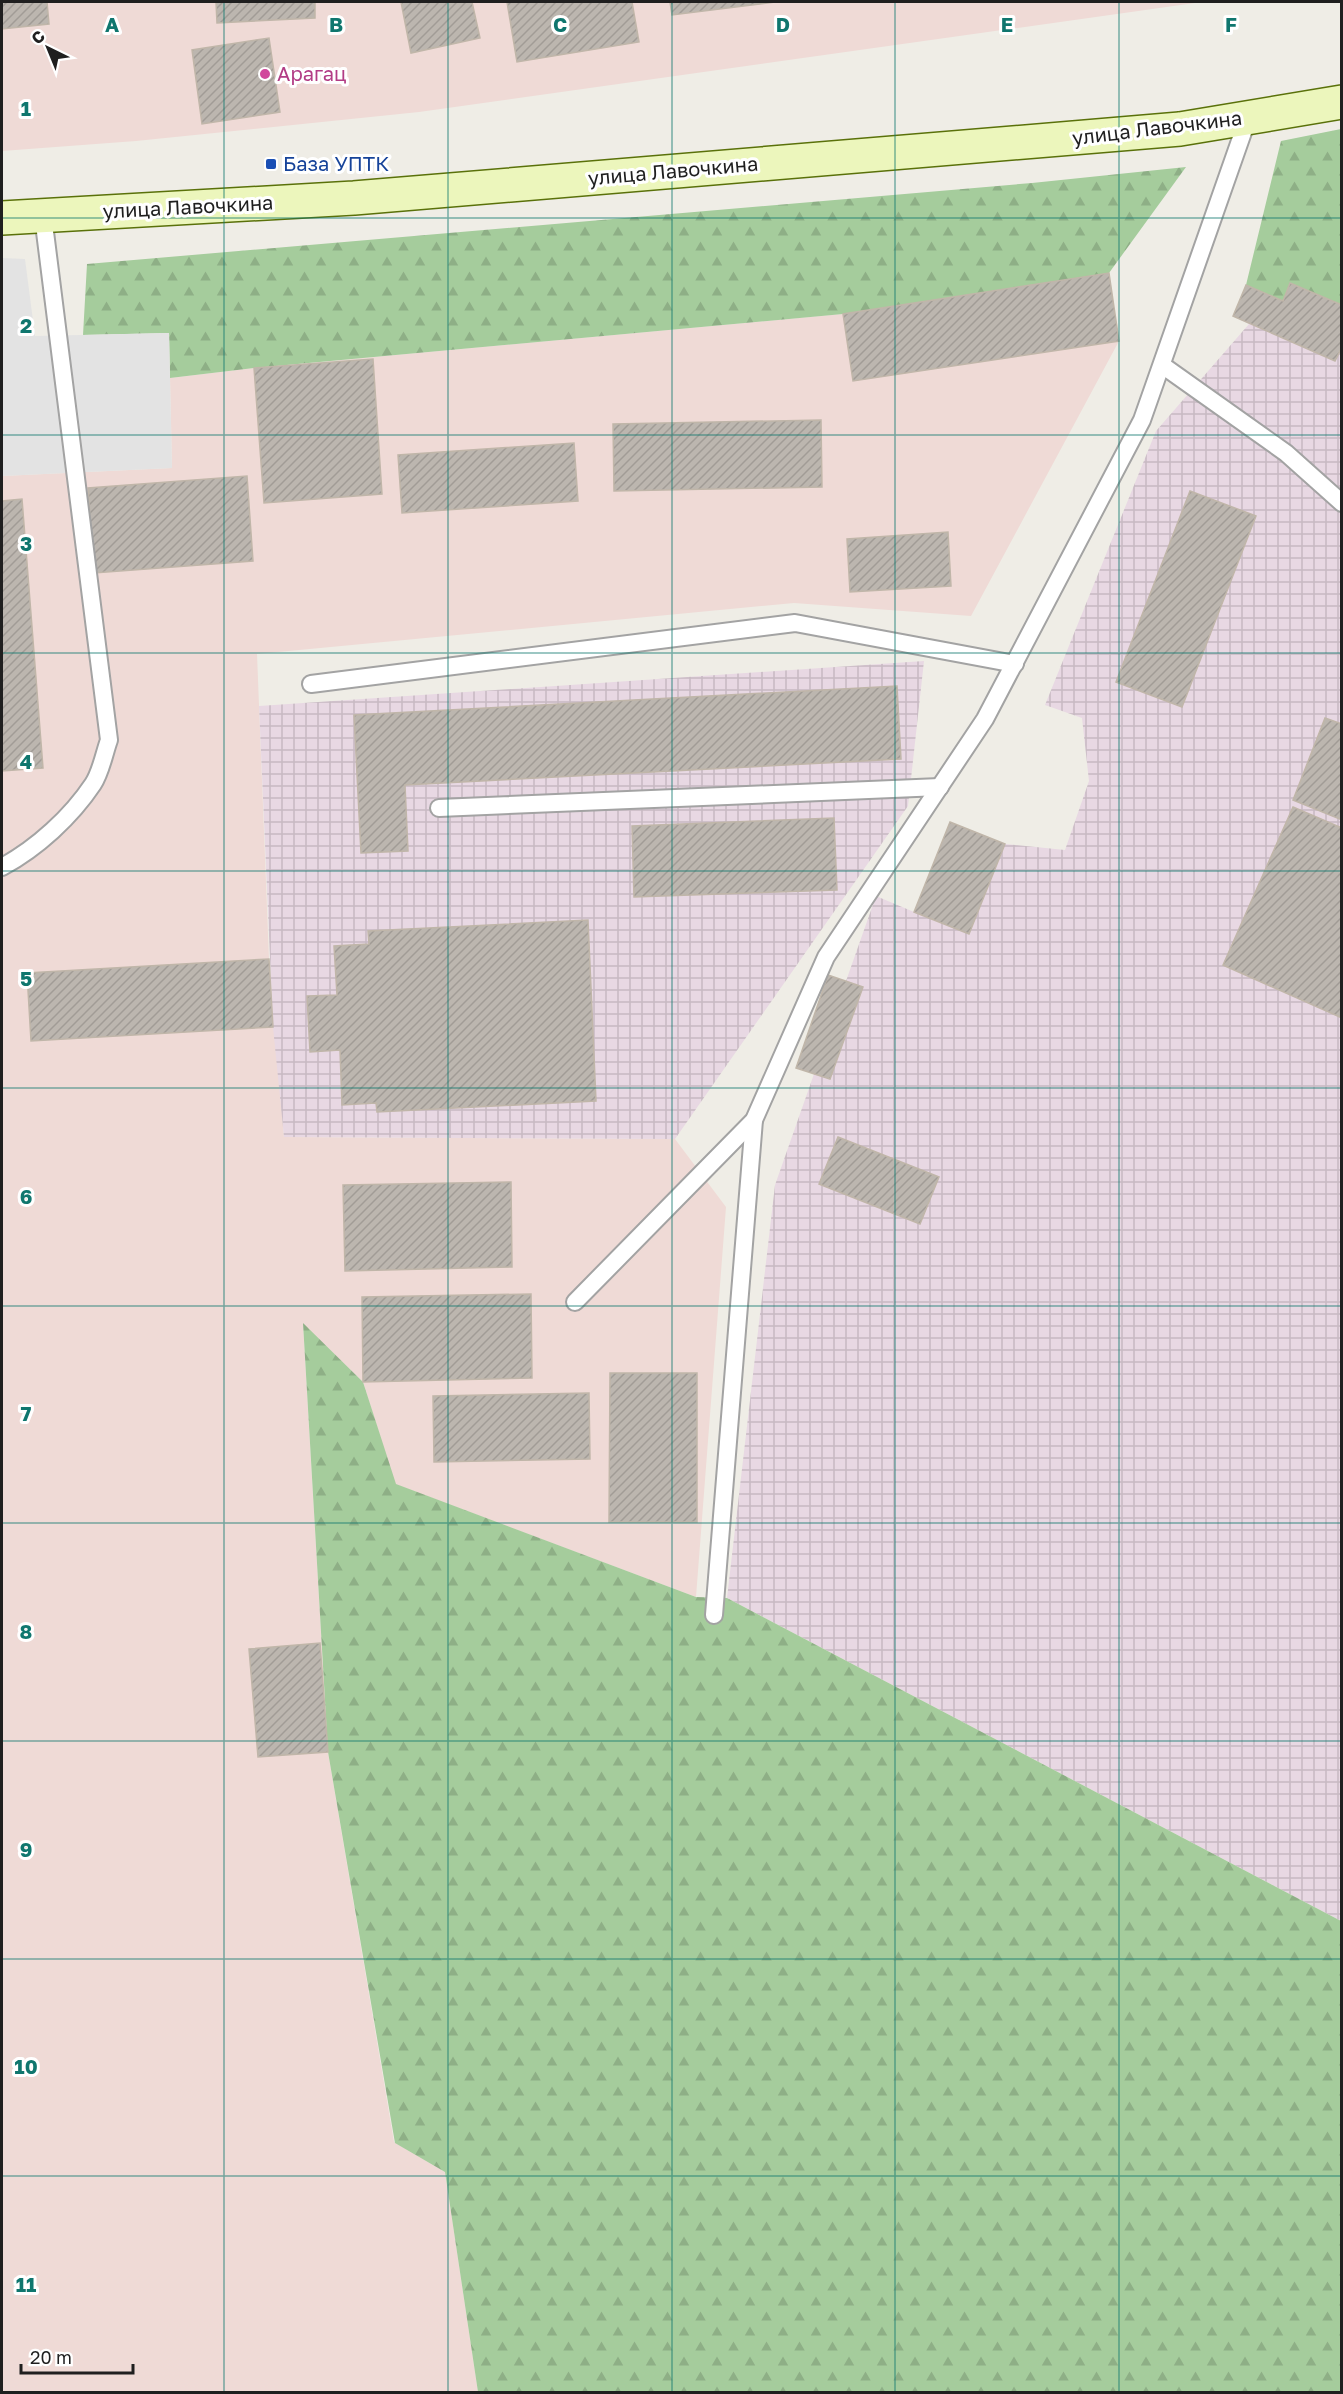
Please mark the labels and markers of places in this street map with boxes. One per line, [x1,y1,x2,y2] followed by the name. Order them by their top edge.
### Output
[277,61,347,85] place label: Арагац
[258,67,272,81] marker: Арагац
[283,151,389,175] place label: База УПТК
[264,157,278,171] marker: База УПТК

